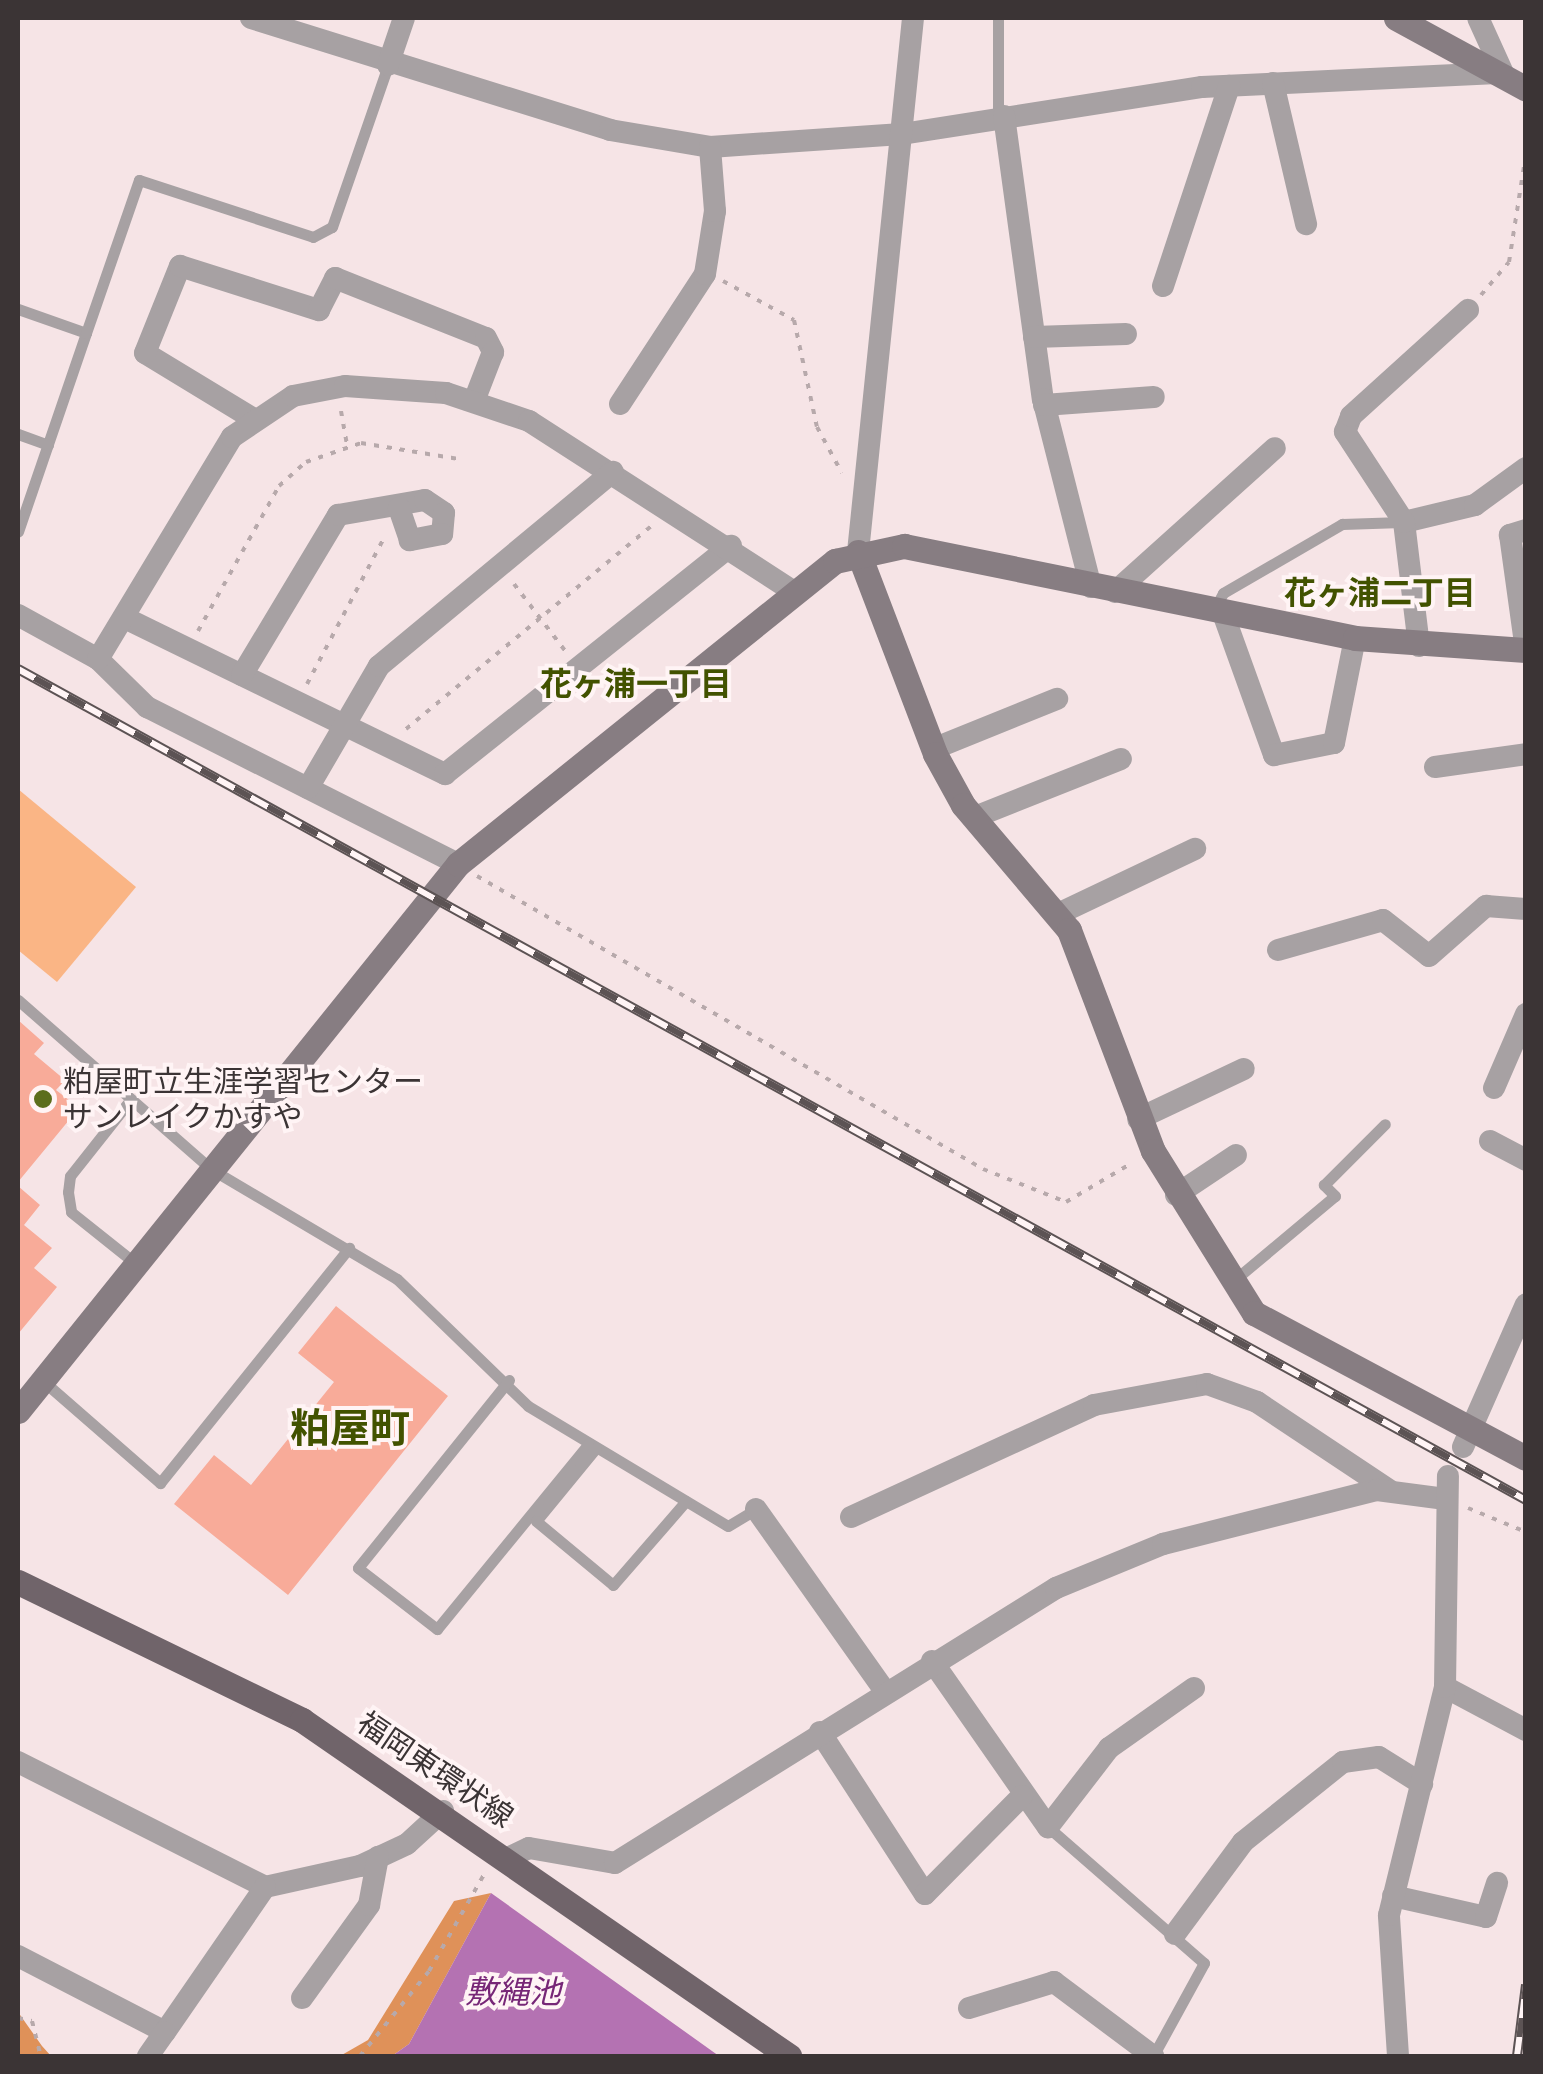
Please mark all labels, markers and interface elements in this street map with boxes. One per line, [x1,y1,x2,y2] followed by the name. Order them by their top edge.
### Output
[1284,574,1476,612] district label: 花ヶ浦二丁目
[540,665,732,703] district label: 花ヶ浦一丁目
[63,1064,423,1134] place label: 粕屋町立生涯学習センター サンレイクかすや
[32,1088,54,1110] marker: 粕屋町立生涯学習センター サンレイクかすや
[290,1405,410,1453] district label: 粕屋町
[350,1705,520,1835] street label: 福岡東環状線
[465,1973,561,2011] water label: 敷縄池

